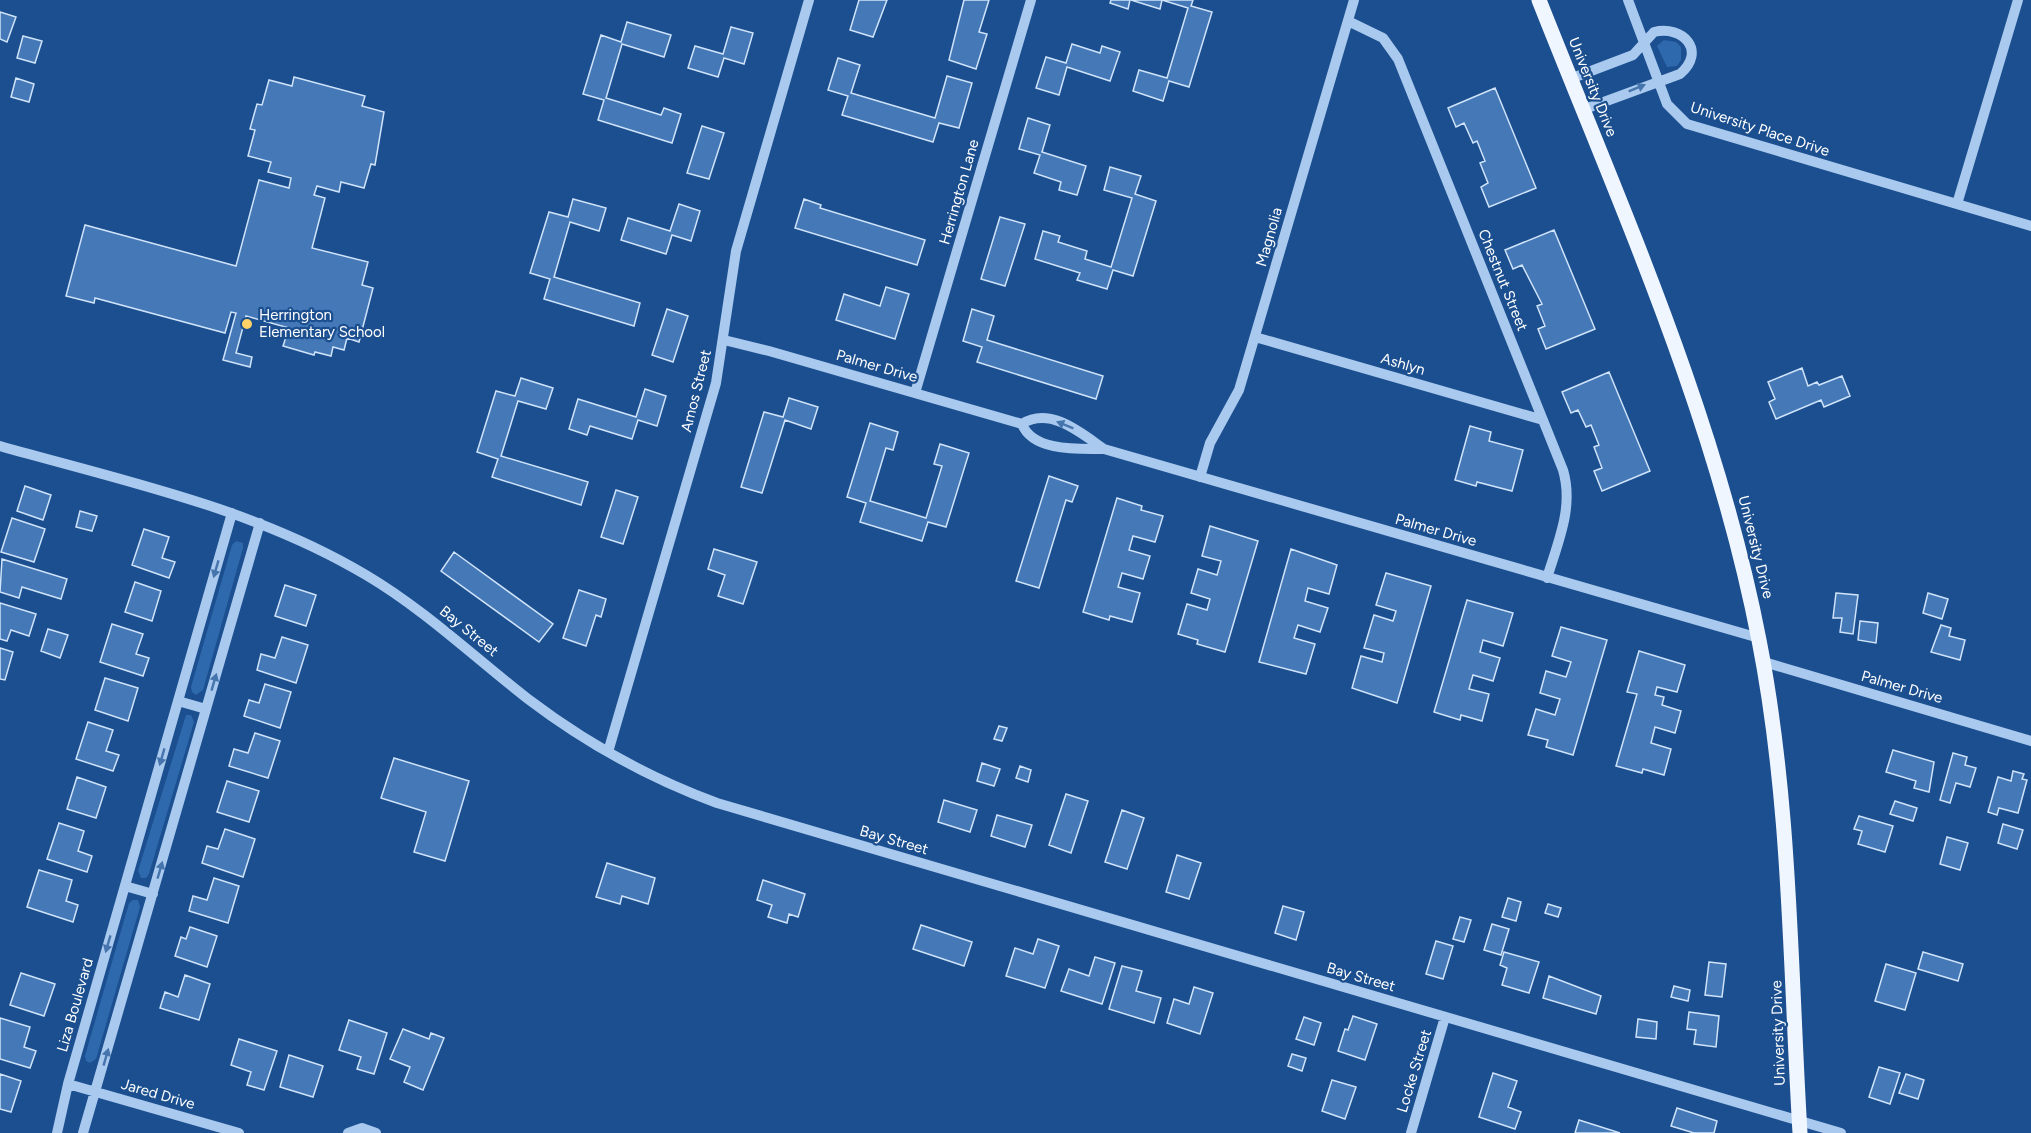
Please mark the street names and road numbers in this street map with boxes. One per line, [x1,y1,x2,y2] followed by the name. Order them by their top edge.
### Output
[1565,35,1621,139] street label: University Drive
[1688,98,1832,160] street label: University Place Drive
[935,137,983,247] street label: Herrington Lane
[1252,205,1286,269] street label: Magnolia
[1474,226,1532,334] street label: Chestnut Street
[834,346,920,386] street label: Palmer Drive
[677,348,715,434] street label: Amos Street
[1379,349,1427,379] street label: Ashlyn
[1734,494,1778,600] street label: University Drive
[1393,510,1479,550] street label: Palmer Drive
[436,602,502,660] street label: Bay Street
[1859,667,1945,707] street label: Palmer Drive
[858,822,931,858] street label: Bay Street
[53,956,97,1054] street label: Liza Boulevard
[1325,959,1398,995] street label: Bay Street
[1767,980,1789,1086] street label: University Drive
[1393,1027,1435,1115] street label: Locke Street
[119,1075,197,1113] street label: Jared Drive

